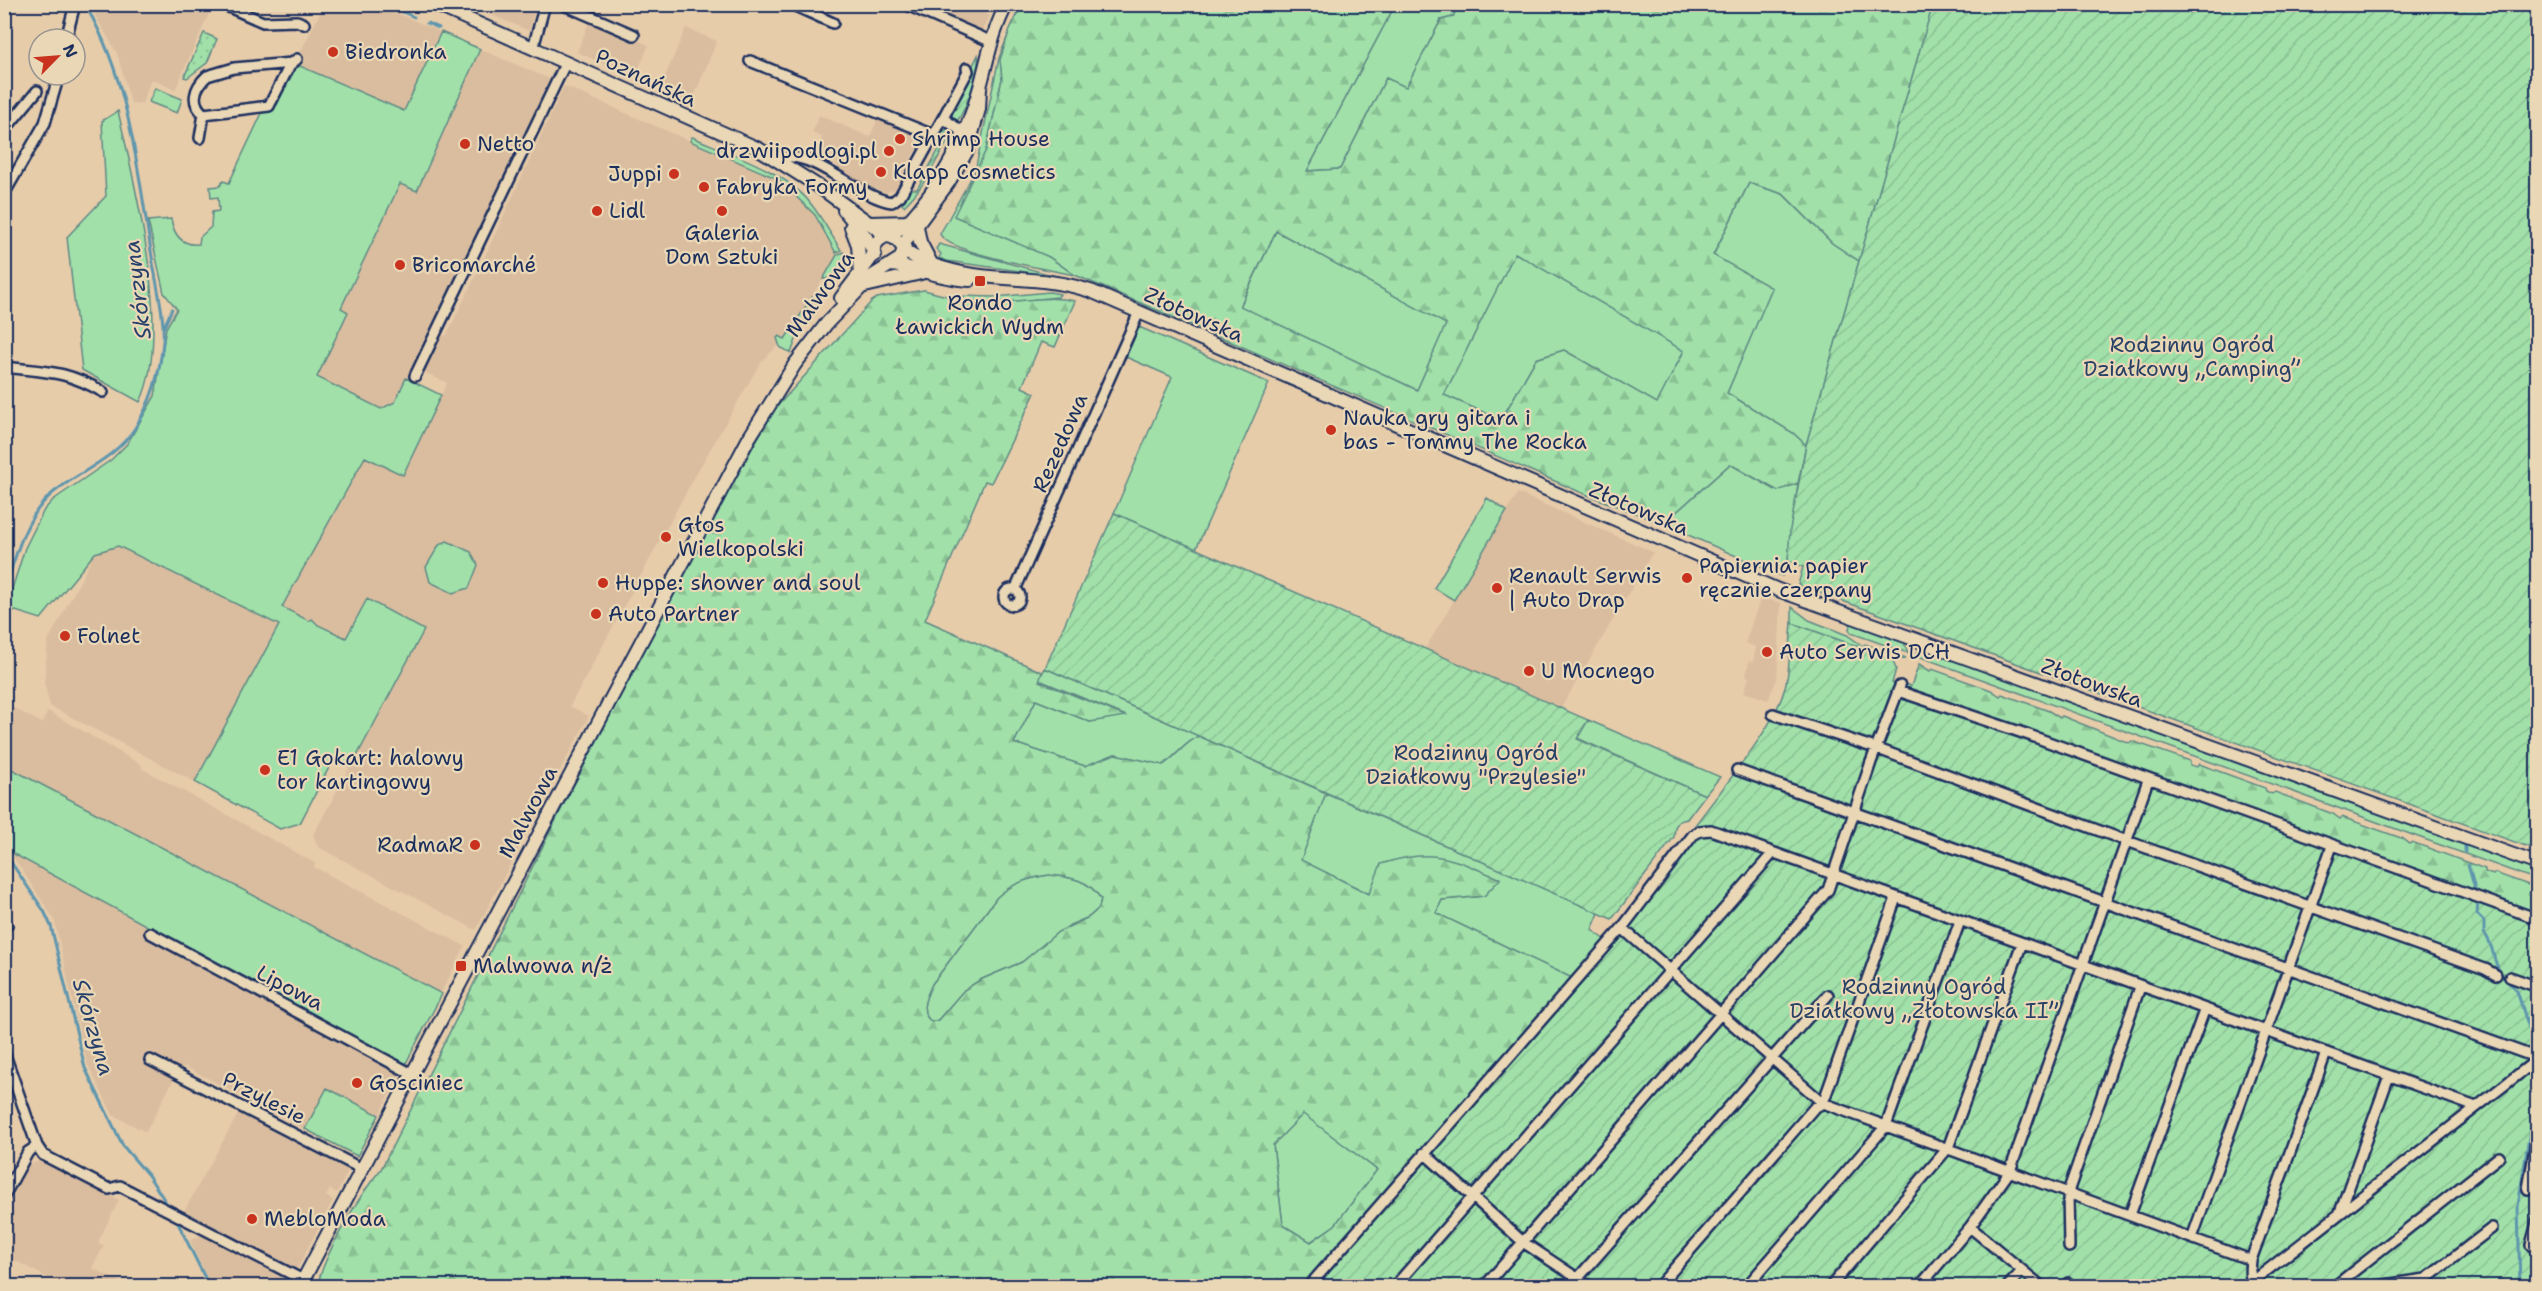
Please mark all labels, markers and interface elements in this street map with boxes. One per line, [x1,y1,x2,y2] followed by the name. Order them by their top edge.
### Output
[27,27,87,87] north arrow
[345,38,447,66] place label: Biedronka
[58,41,82,61] text: N
[591,42,701,114] street label: Poznańska
[326,45,340,59] marker: Biedronka
[912,125,1050,153] place label: Shrimp House
[477,130,534,158] place label: Netto
[893,132,907,146] marker: Shrimp House
[458,137,472,151] marker: Netto
[716,137,878,165] place label: drzwiipodlogi.pl
[882,144,896,158] marker: drzwiipodlogi.pl
[893,158,1056,186] place label: Klapp Cosmetics
[608,160,662,188] place label: Juppi
[874,165,888,179] marker: Klapp Cosmetics
[667,167,681,181] marker: Juppi
[716,173,868,201] place label: Fabryka Formy
[697,180,711,194] marker: Fabryka Formy
[609,197,646,225] place label: Lidl
[590,204,604,218] marker: Lidl
[715,204,729,218] marker: Galeria Dom Sztuki
[665,219,779,271] place label: Galeria Dom Sztuki
[117,239,158,341] water label: Skórzyna
[779,245,861,343] street label: Malwowa
[412,251,536,279] place label: Bricomarché
[393,258,407,272] marker: Bricomarché
[973,274,987,288] marker: Rondo Ławickich Wydm
[1140,281,1248,349] street label: Złotowska
[895,289,1064,341] place label: Rondo Ławickich Wydm
[2083,331,2301,383] park label: Rodzinny Ogród Działkowy „Camping”
[1026,389,1094,497] street label: Rezedowa
[1343,404,1587,456] place label: Nauka gry gitara i bas - Tommy The Rocka
[1324,423,1338,437] marker: Nauka gry gitara i bas - Tommy The Rocka
[1585,475,1693,543] street label: Złotowska
[678,511,804,563] place label: Głos Wielkopolski
[659,530,673,544] marker: Głos Wielkopolski
[1699,552,1872,604] place label: Papiernia: papier ręcznie czerpany
[1509,562,1662,614] place label: Renault Serwis | Auto Drap
[615,569,861,597] place label: Huppe: shower and soul
[1680,571,1694,585] marker: Papiernia: papier ręcznie czerpany
[596,576,610,590] marker: Huppe: shower and soul
[1490,581,1504,595] marker: Renault Serwis | Auto Drap
[608,600,740,628] place label: Auto Partner
[589,607,603,621] marker: Auto Partner
[77,622,140,650] place label: Folnet
[58,629,72,643] marker: Folnet
[1779,638,1950,666] place label: Auto Serwis DCH
[1760,645,1774,659] marker: Auto Serwis DCH
[2037,652,2147,714] street label: Złotowska
[1541,657,1655,685] place label: U Mocnego
[1522,664,1536,678] marker: U Mocnego
[1366,739,1586,791] park label: Rodzinny Ogród Działkowy "Przylesie"
[277,744,464,796] place label: E1 Gokart: halowy tor kartingowy
[492,761,564,863] street label: Malwowa
[258,763,272,777] marker: E1 Gokart: halowy tor kartingowy
[377,831,463,859] place label: RadmaR
[468,838,482,852] marker: RadmaR
[473,952,613,980] place label: Malwowa n/ż
[252,959,328,1017] street label: Lipowa
[454,959,468,973] marker: Malwowa n/ż
[1790,973,2058,1025] park label: Rodzinny Ogród Działkowy „Złotowska II”
[66,975,121,1079] water label: Skórzyna
[217,1065,311,1131] street label: Przylesie
[369,1069,464,1097] place label: Gosciniec
[350,1076,364,1090] marker: Gosciniec
[264,1205,386,1233] place label: MebloModa
[245,1212,259,1226] marker: MebloModa

